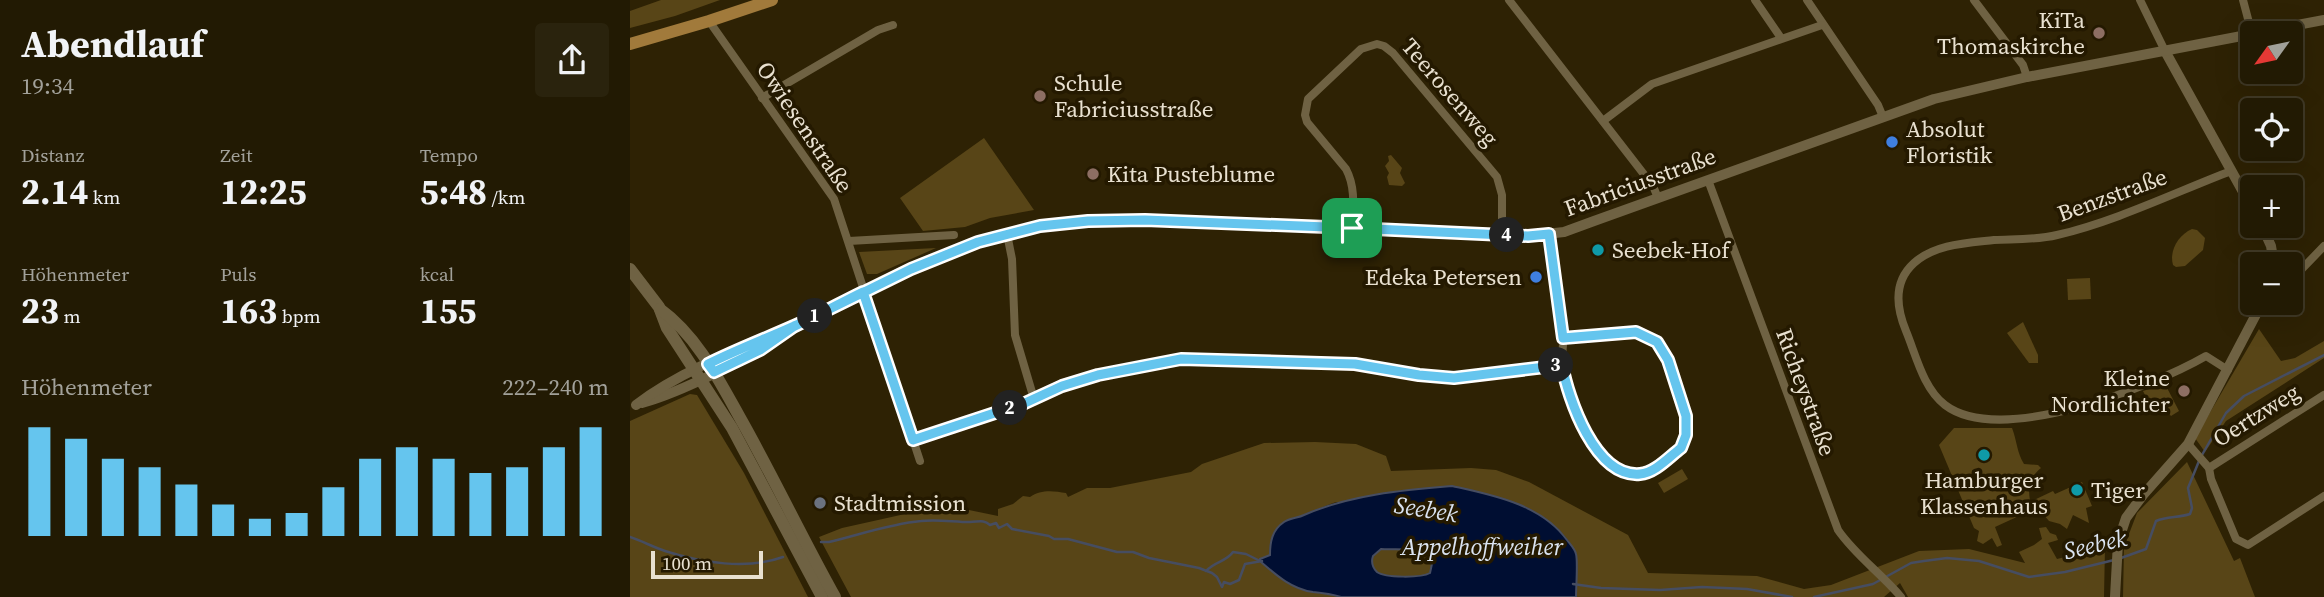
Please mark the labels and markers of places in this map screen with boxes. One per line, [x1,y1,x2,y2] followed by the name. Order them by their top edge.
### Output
[1937,4,2085,62] place label: KiTa Thomaskirche
[2091,25,2107,41] marker: KiTa Thomaskirche
[1054,67,1213,125] place label: Schule Fabriciusstraße
[1032,88,1048,104] marker: Schule Fabriciusstraße
[1906,113,1993,171] place label: Absolut Floristik
[1884,134,1900,150] marker: Absolut Floristik
[1107,158,1275,190] place label: Kita Pusteblume
[1085,166,1101,182] marker: Kita Pusteblume
[1322,198,1382,258] pin
[1490,218,1524,252] pin: 4
[1612,234,1731,266] place label: Seebek-Hof
[1590,242,1606,258] marker: Seebek-Hof
[1365,261,1522,293] place label: Edeka Petersen
[1528,269,1544,285] marker: Edeka Petersen
[798,298,832,334] pin: 1
[1538,348,1574,382] pin: 3
[2051,362,2170,420] place label: Kleine Nordlichter
[2176,383,2192,399] marker: Kleine Nordlichter
[992,390,1028,426] pin: 2
[1976,447,1992,463] marker: Hamburger Klassenhaus
[1920,464,2048,522] place label: Hamburger Klassenhaus
[2091,474,2145,506] place label: Tiger
[2069,482,2085,498] marker: Tiger
[834,487,966,519] place label: Stadtmission
[812,495,828,511] marker: Stadtmission

